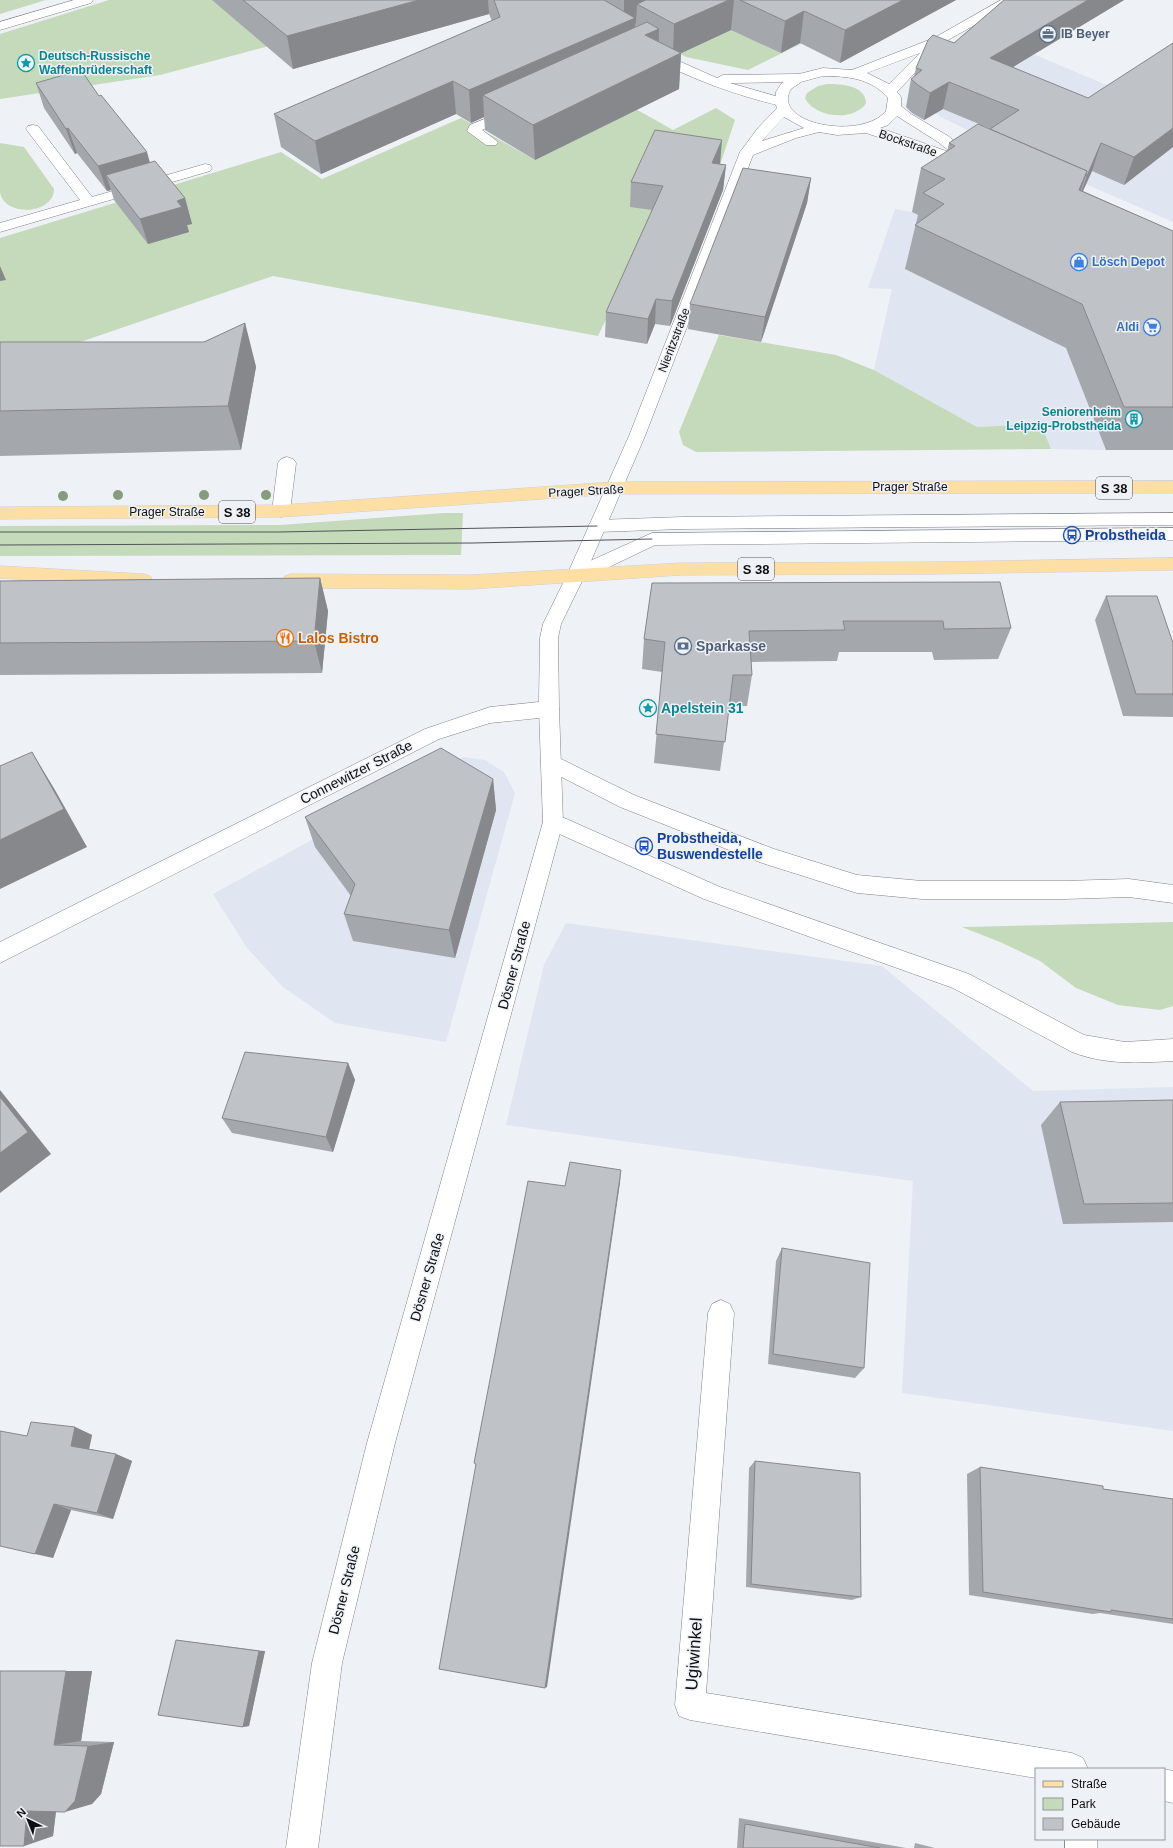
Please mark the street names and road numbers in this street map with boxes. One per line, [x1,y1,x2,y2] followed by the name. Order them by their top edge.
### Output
[877,127,939,160] street label: Bockstraße
[655,305,693,374] street label: Nieritzstraße
[1096,477,1132,499] road number: S 38
[872,480,948,494] street label: Prager Straße
[548,482,624,500] street label: Prager Straße
[219,501,255,523] road number: S 38
[129,505,205,519] street label: Prager Straße
[738,558,774,580] road number: S 38
[297,737,415,807] street label: Connewitzer Straße
[494,919,534,1011] street label: Dösner Straße
[407,1231,447,1323] street label: Dösner Straße
[325,1544,363,1636] street label: Dösner Straße
[682,1617,706,1691] street label: Ugiwinkel

